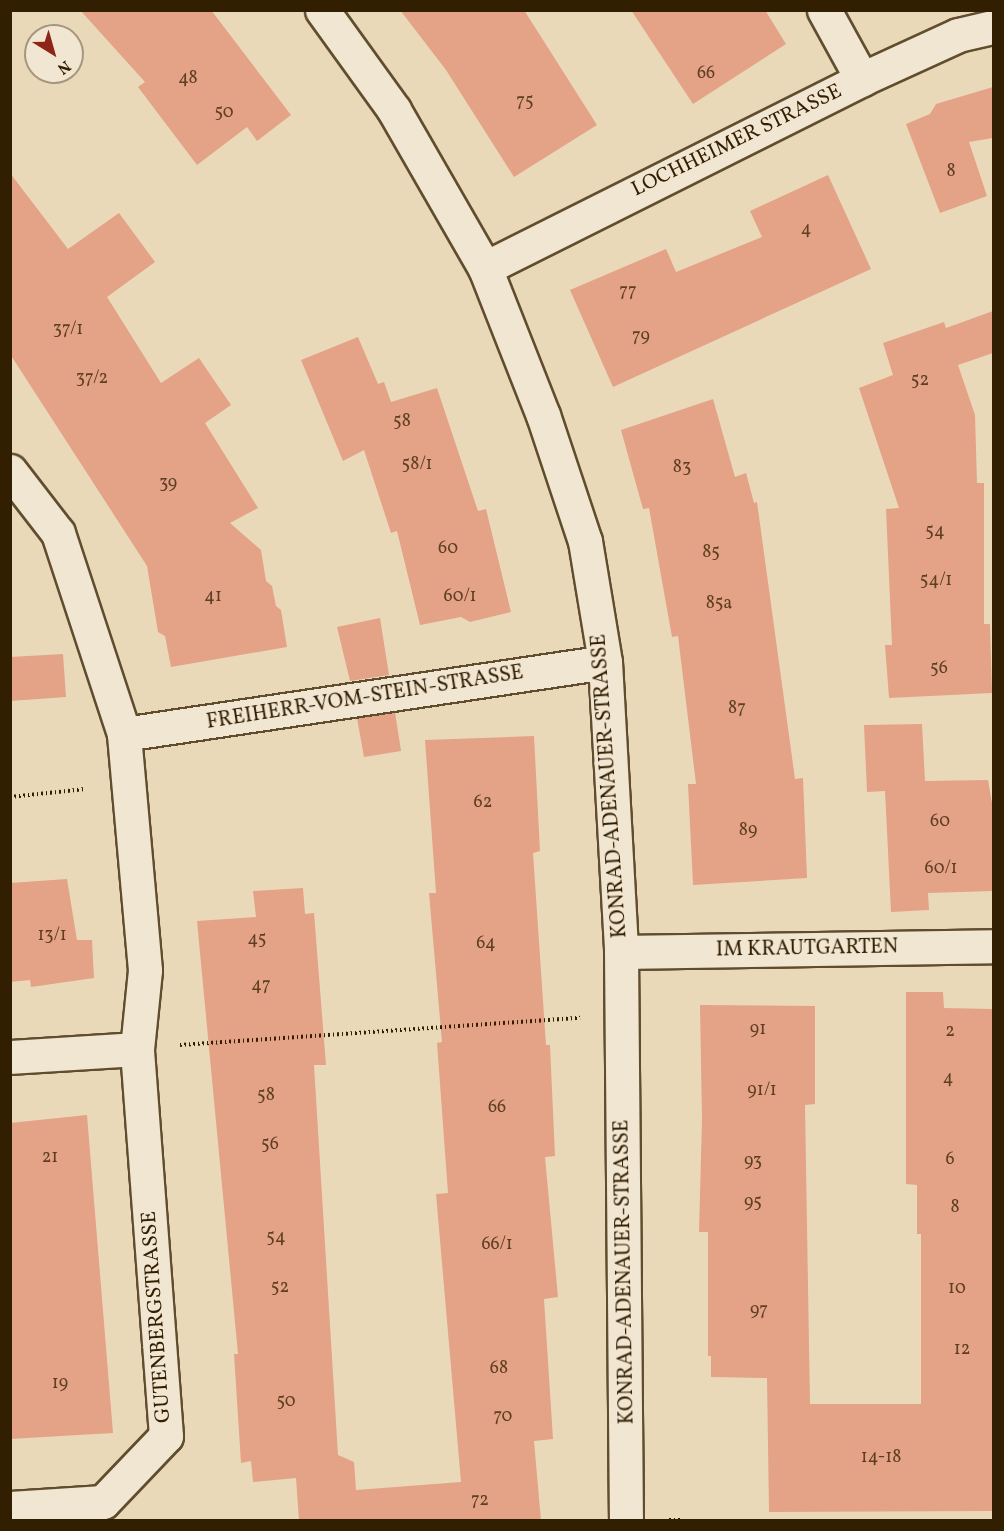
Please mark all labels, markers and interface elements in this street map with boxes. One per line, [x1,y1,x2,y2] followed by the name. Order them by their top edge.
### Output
[24,24,84,84] north arrow
[52,54,75,79] text: N
[697,63,715,85] house number: 66
[178,68,198,90] house number: 48
[628,79,846,203] street label: LOCHHEIMER STRASSE
[516,91,534,113] house number: 75
[214,102,234,124] house number: 50
[946,161,956,183] house number: 8
[801,219,811,241] house number: 4
[619,281,637,303] house number: 77
[53,319,83,341] house number: 37/1
[632,326,650,348] house number: 79
[76,368,108,390] house number: 37/2
[911,370,929,392] house number: 52
[393,411,411,433] house number: 58
[402,454,432,476] house number: 58/1
[673,457,691,479] house number: 83
[159,473,177,495] house number: 39
[925,521,945,543] house number: 54
[438,538,458,560] house number: 60
[702,542,720,564] house number: 85
[920,570,952,592] house number: 54/1
[204,586,222,608] house number: 41
[444,586,476,608] house number: 60/1
[706,593,732,615] house number: 85a
[587,633,633,939] street label: KONRAD-ADENAUER-STRASSE
[930,658,948,680] house number: 56
[205,660,525,736] street label: FREIHERR-VOM-STEIN-STRASSE
[728,698,746,720] house number: 87
[474,792,492,814] house number: 62
[930,811,950,833] house number: 60
[739,820,757,842] house number: 89
[925,858,957,880] house number: 60/1
[37,925,67,947] house number: 13/1
[248,929,266,951] house number: 45
[476,933,496,955] house number: 64
[716,935,898,963] street label: IM KRAUTGARTEN
[251,975,271,997] house number: 47
[750,1019,766,1041] house number: 91
[945,1021,955,1043] house number: 2
[943,1068,953,1090] house number: 4
[747,1080,777,1102] house number: 91/1
[257,1085,275,1107] house number: 58
[488,1097,506,1119] house number: 66
[610,1119,640,1425] street label: KONRAD-ADENAUER-STRASSE
[261,1134,279,1156] house number: 56
[42,1147,58,1169] house number: 21
[945,1149,955,1171] house number: 6
[744,1151,762,1173] house number: 93
[744,1192,762,1214] house number: 95
[950,1197,960,1219] house number: 8
[137,1210,177,1424] street label: GUTENBERGSTRASSE
[266,1227,286,1249] house number: 54
[481,1234,513,1256] house number: 66/1
[271,1277,289,1299] house number: 52
[948,1278,966,1300] house number: 10
[750,1300,768,1322] house number: 97
[954,1339,970,1361] house number: 12
[490,1358,508,1380] house number: 68
[52,1373,68,1395] house number: 19
[276,1391,296,1413] house number: 50
[494,1406,512,1428] house number: 70
[861,1447,901,1469] house number: 14-18
[471,1490,489,1512] house number: 72

